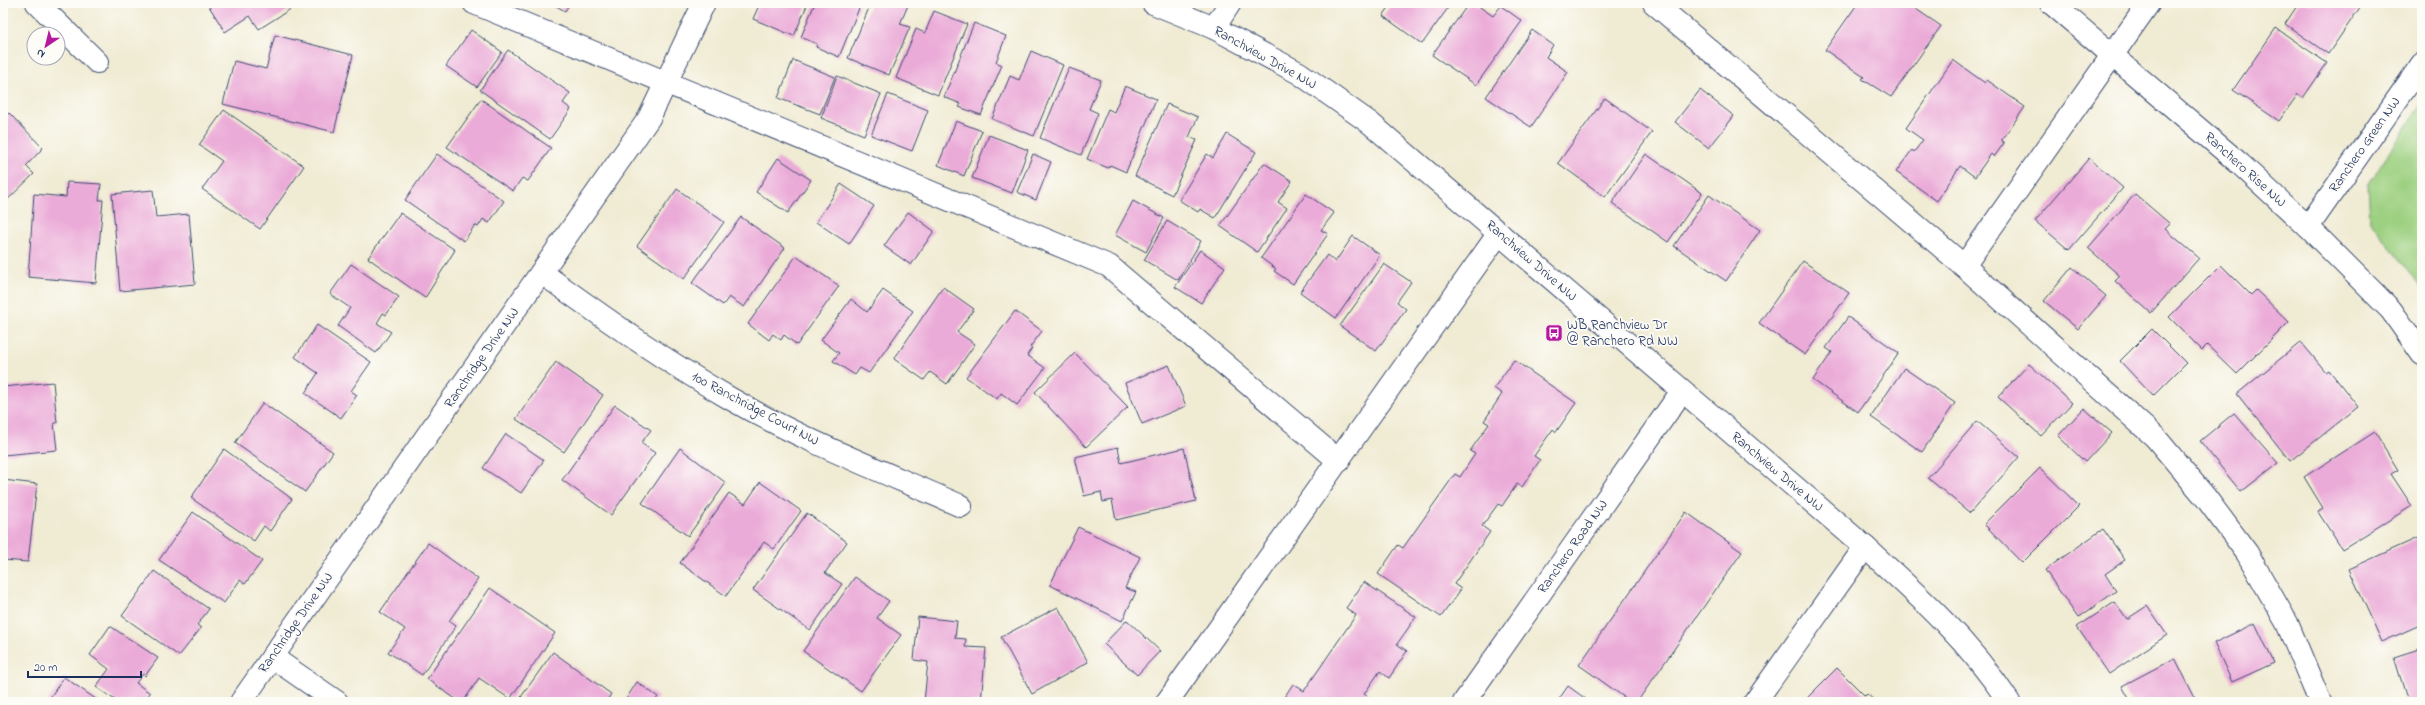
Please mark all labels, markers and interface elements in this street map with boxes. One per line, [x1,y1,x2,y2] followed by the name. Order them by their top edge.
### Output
[1210,21,1321,95] street label: Ranchview Drive NW
[26,26,66,66] north arrow
[33,45,48,62] text: N
[2324,93,2406,197] street label: Ranchero Green NW
[2199,127,2291,213] street label: Ranchero Rise NW
[1481,215,1581,307] street label: Ranchview Drive NW
[439,303,526,413] street label: Ranchridge Drive NW
[1567,315,1678,352] place label: WB Ranchview Dr @ Ranchero Rd NW
[1544,323,1564,343] bus stop icon: WB Ranchview Dr @ Ranchero Rd NW
[687,366,823,452] street label: 100 Ranchridge Court NW
[1726,427,1828,517] street label: Ranchview Drive NW
[1533,496,1613,598] street label: Ranchero Road NW
[253,568,340,678] street label: Ranchridge Drive NW
[28,653,141,679] scale bar
[34,659,57,677] text: 20 m

